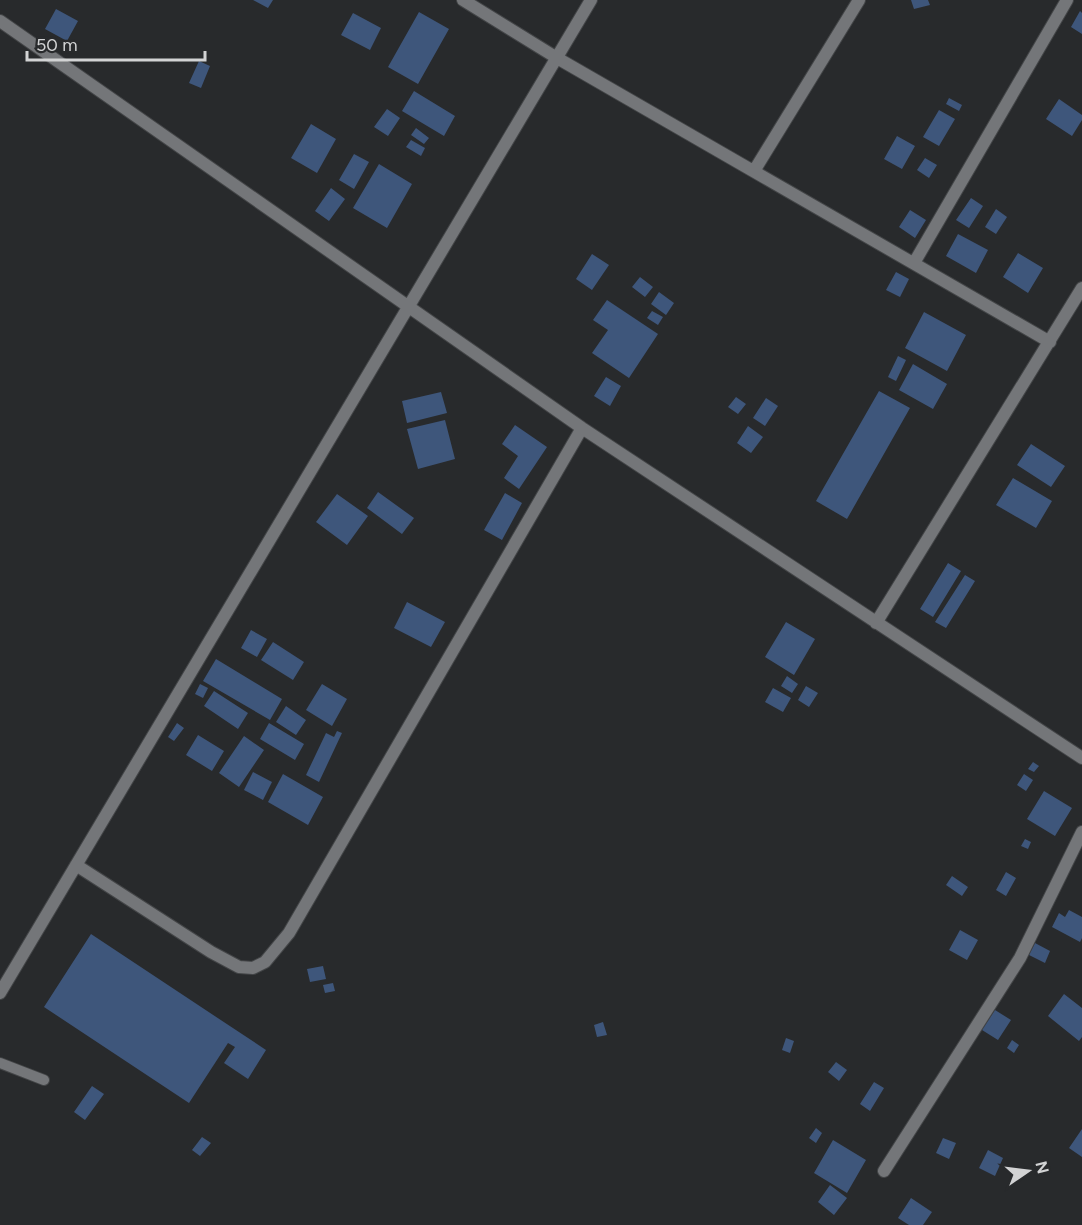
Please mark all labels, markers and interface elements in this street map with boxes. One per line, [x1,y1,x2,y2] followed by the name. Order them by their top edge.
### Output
[27,24,206,62] scale bar
[36,34,78,56] text: 50 m
[998,1141,1058,1201] north arrow
[1031,1159,1053,1176] text: N

